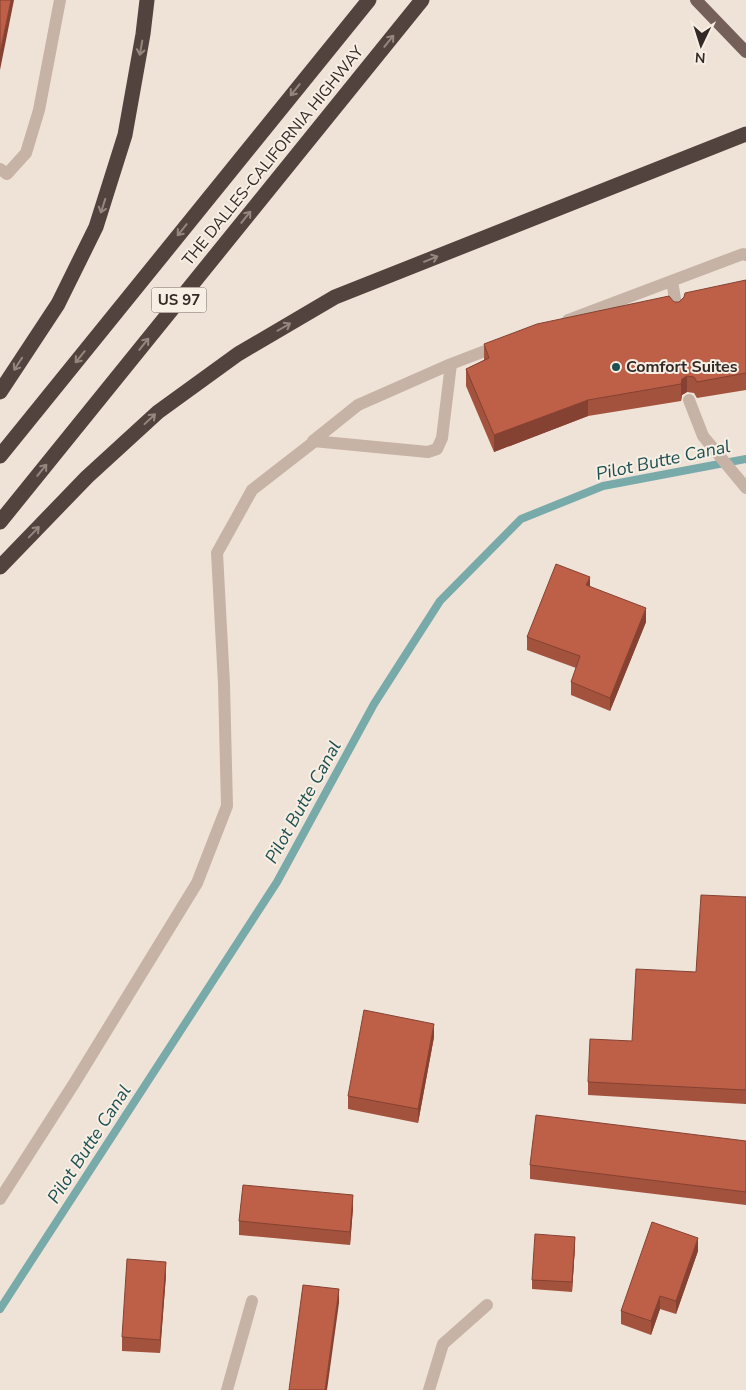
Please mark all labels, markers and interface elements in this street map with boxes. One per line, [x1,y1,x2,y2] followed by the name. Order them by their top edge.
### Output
[676,20,726,70] north arrow
[383,35,394,48] one-way arrow
[135,40,145,56] one-way arrow
[177,41,369,271] street label: THE DALLES-CALIFORNIA HIGHWAY
[694,48,706,67] text: N
[290,83,301,96] one-way arrow
[98,198,107,213] one-way arrow
[240,211,251,224] one-way arrow
[177,223,188,236] one-way arrow
[423,254,438,263] one-way arrow
[152,288,206,312] road number: US 97
[276,321,290,331] one-way arrow
[138,337,149,350] one-way arrow
[75,350,86,363] one-way arrow
[626,356,738,378] place label: Comfort Suites
[13,357,23,371] one-way arrow
[610,361,622,373] marker: Comfort Suites
[144,413,157,425] one-way arrow
[594,434,732,486] water label: Pilot Butte Canal
[36,464,47,477] one-way arrow
[28,526,40,538] one-way arrow
[259,736,347,868] water label: Pilot Butte Canal
[42,1080,136,1208] water label: Pilot Butte Canal

